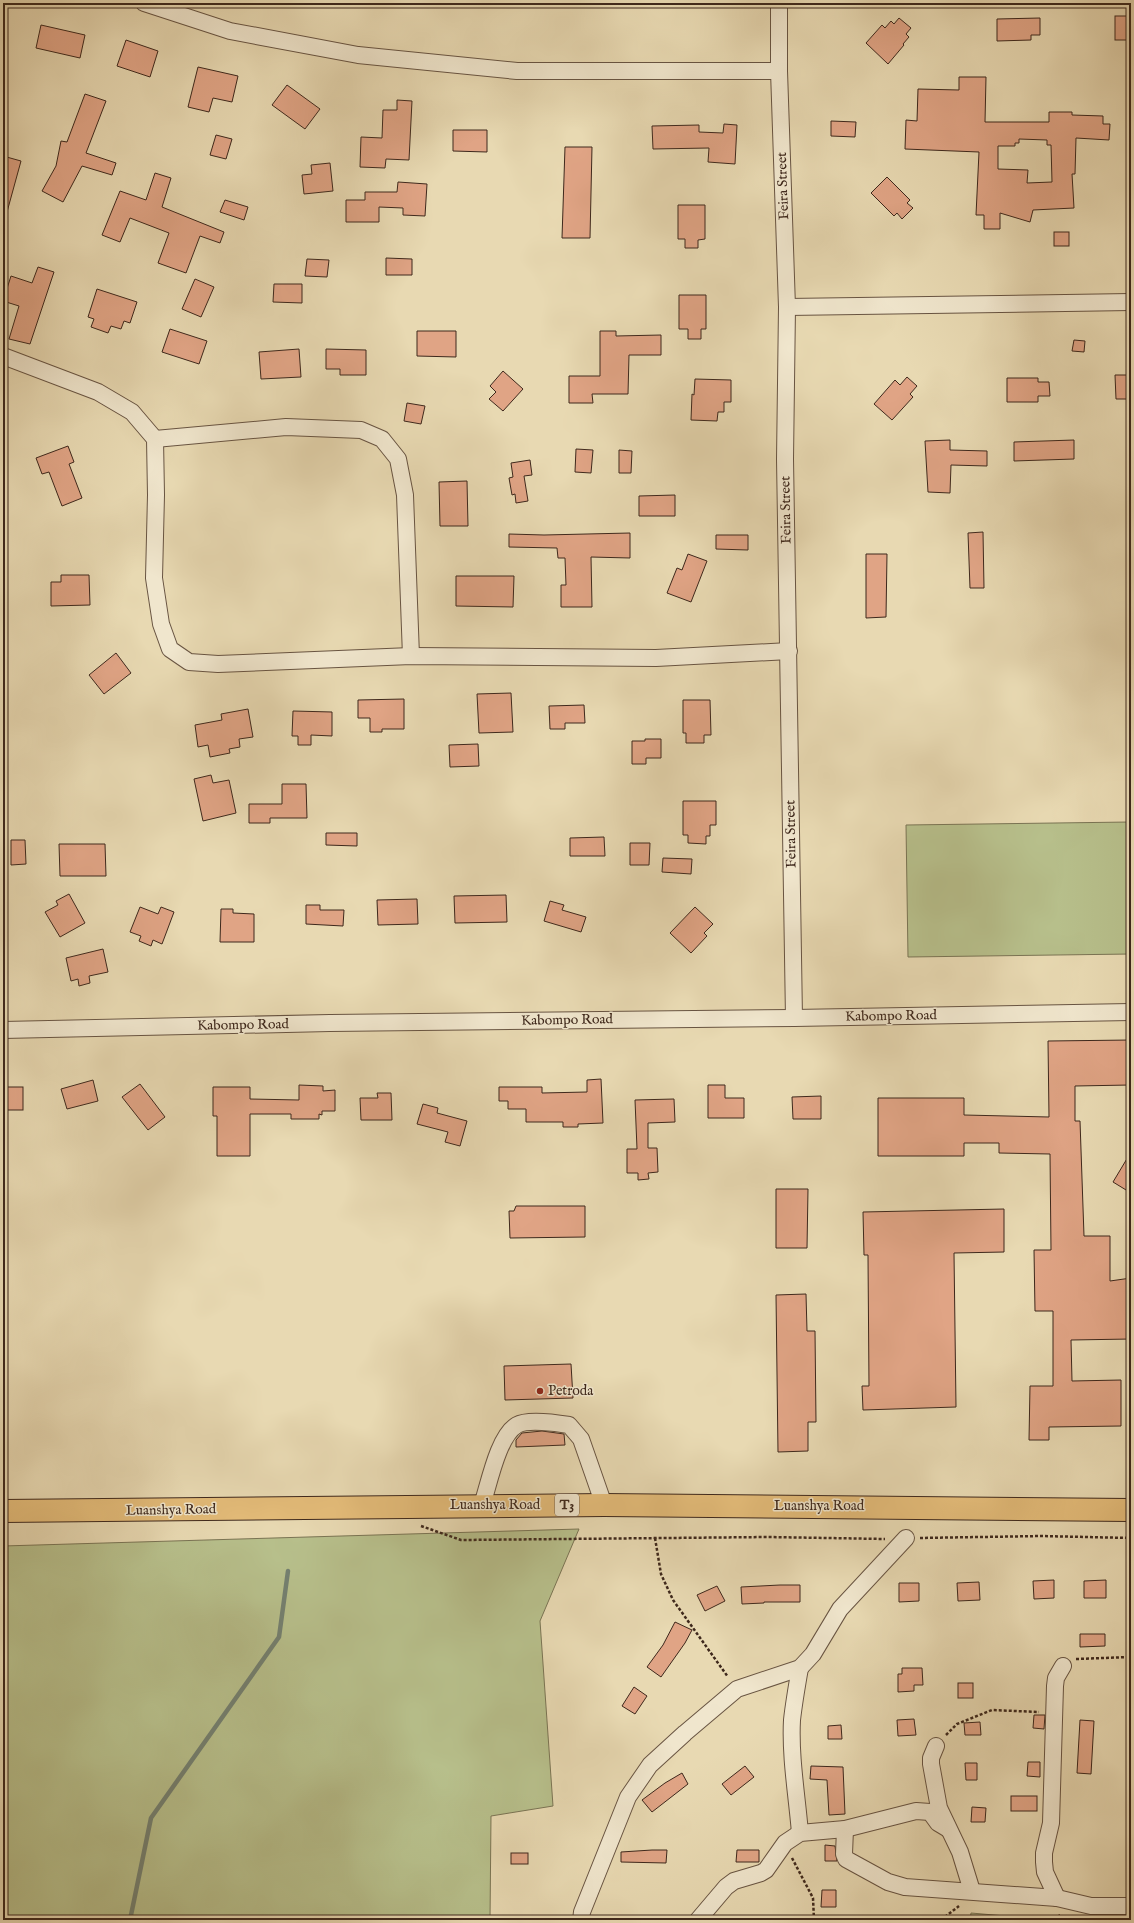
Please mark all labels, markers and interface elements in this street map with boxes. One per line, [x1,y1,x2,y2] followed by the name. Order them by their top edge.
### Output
[773,152,793,220] street label: Feira Street
[776,476,796,544] street label: Feira Street
[781,800,801,868] street label: Feira Street
[845,1006,938,1026] street label: Kabompo Road
[521,1010,614,1030] street label: Kabompo Road
[197,1015,290,1035] street label: Kabompo Road
[548,1382,594,1400] place label: Petroda
[535,1386,545,1396] marker: Petroda
[555,1494,579,1516] road number: T3
[450,1496,541,1514] street label: Luanshya Road
[774,1497,865,1515] street label: Luanshya Road
[126,1500,217,1520] street label: Luanshya Road

